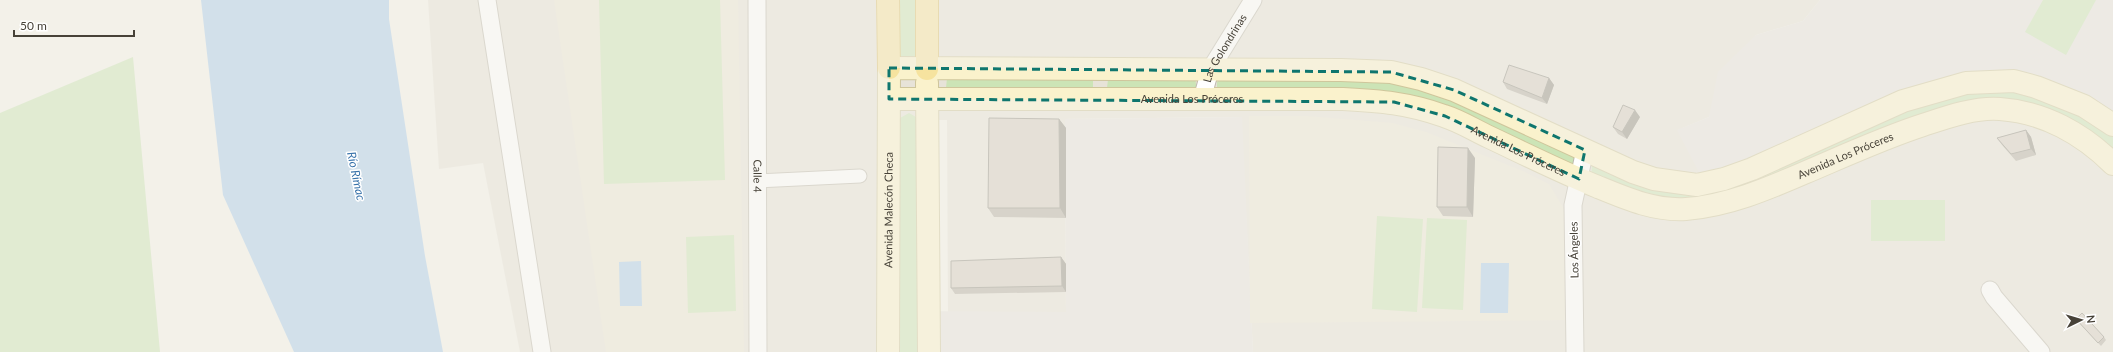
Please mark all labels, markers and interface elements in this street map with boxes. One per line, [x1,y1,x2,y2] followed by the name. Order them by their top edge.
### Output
[1200,11,1249,84] street label: Las Golondrinas
[14,12,134,38] scale bar
[20,18,47,33] text: 50 m
[1141,92,1244,105] street label: Avenida Los Próceres
[1469,122,1568,178] street label: Avenida Los Próceres
[1795,129,1895,181] street label: Avenida Los Próceres
[344,150,369,202] water label: Río Rímac
[881,152,895,268] street label: Avenida Malecón Checa
[751,159,765,193] street label: Calle 4
[1567,221,1580,279] street label: Los Ángeles
[2061,300,2101,340] north arrow
[2085,314,2098,324] text: N

